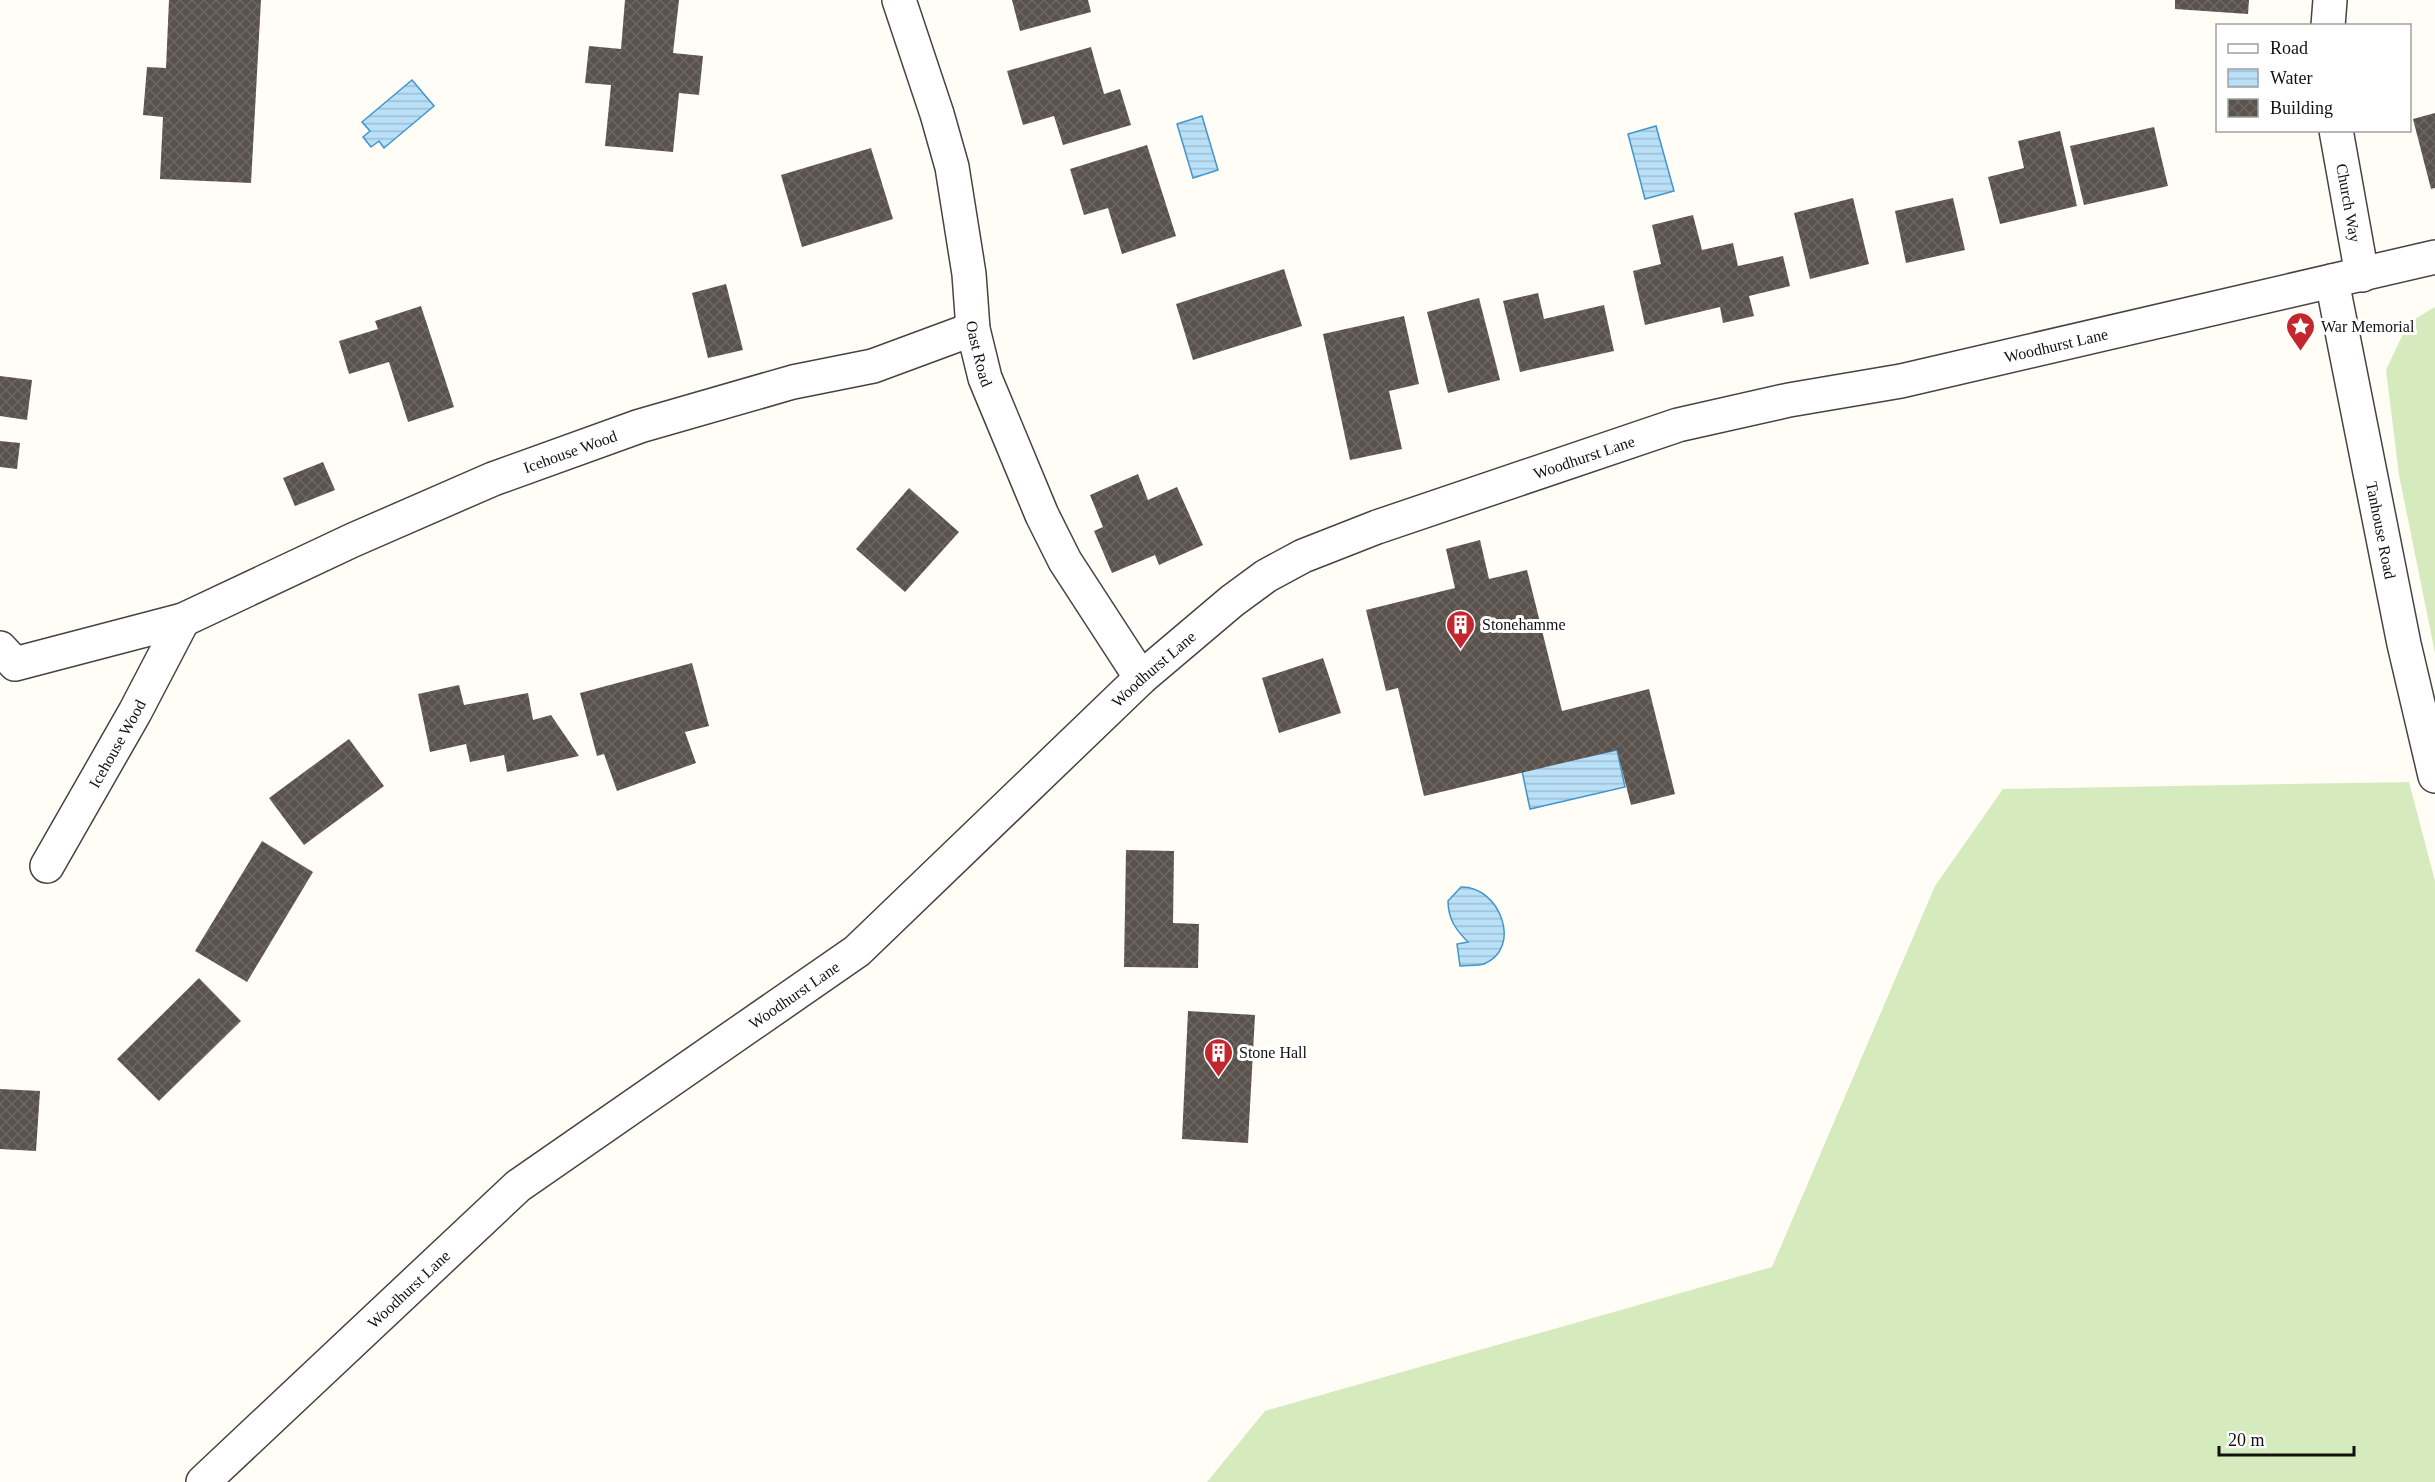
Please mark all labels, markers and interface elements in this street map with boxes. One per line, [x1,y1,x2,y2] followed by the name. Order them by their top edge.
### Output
[2216,24,2411,132] legend
[2270,38,2308,58] text: Road
[2270,68,2313,88] text: Water
[2270,98,2333,118] text: Building
[2333,162,2364,244] street label: Church Way
[2284,310,2316,352] place icon: War Memorial
[2321,318,2415,335] place label: War Memorial
[963,320,996,389] street label: Oast Road
[2003,325,2110,366] street label: Woodhurst Lane
[521,427,619,476] street label: Icehouse Wood
[1531,432,1637,482] street label: Woodhurst Lane
[2363,480,2399,580] street label: Tanhouse Road
[1445,608,1477,650] building icon: Stonehamme
[1482,616,1566,633] place label: Stonehamme
[1108,628,1199,711] street label: Woodhurst Lane
[86,697,149,791] street label: Icehouse Wood
[746,958,843,1032] street label: Woodhurst Lane
[1202,1036,1234,1078] building icon: Stone Hall
[1239,1044,1308,1061] place label: Stone Hall
[364,1247,453,1332] street label: Woodhurst Lane
[2219,1419,2354,1457] scale bar
[2228,1430,2265,1450] text: 20 m

